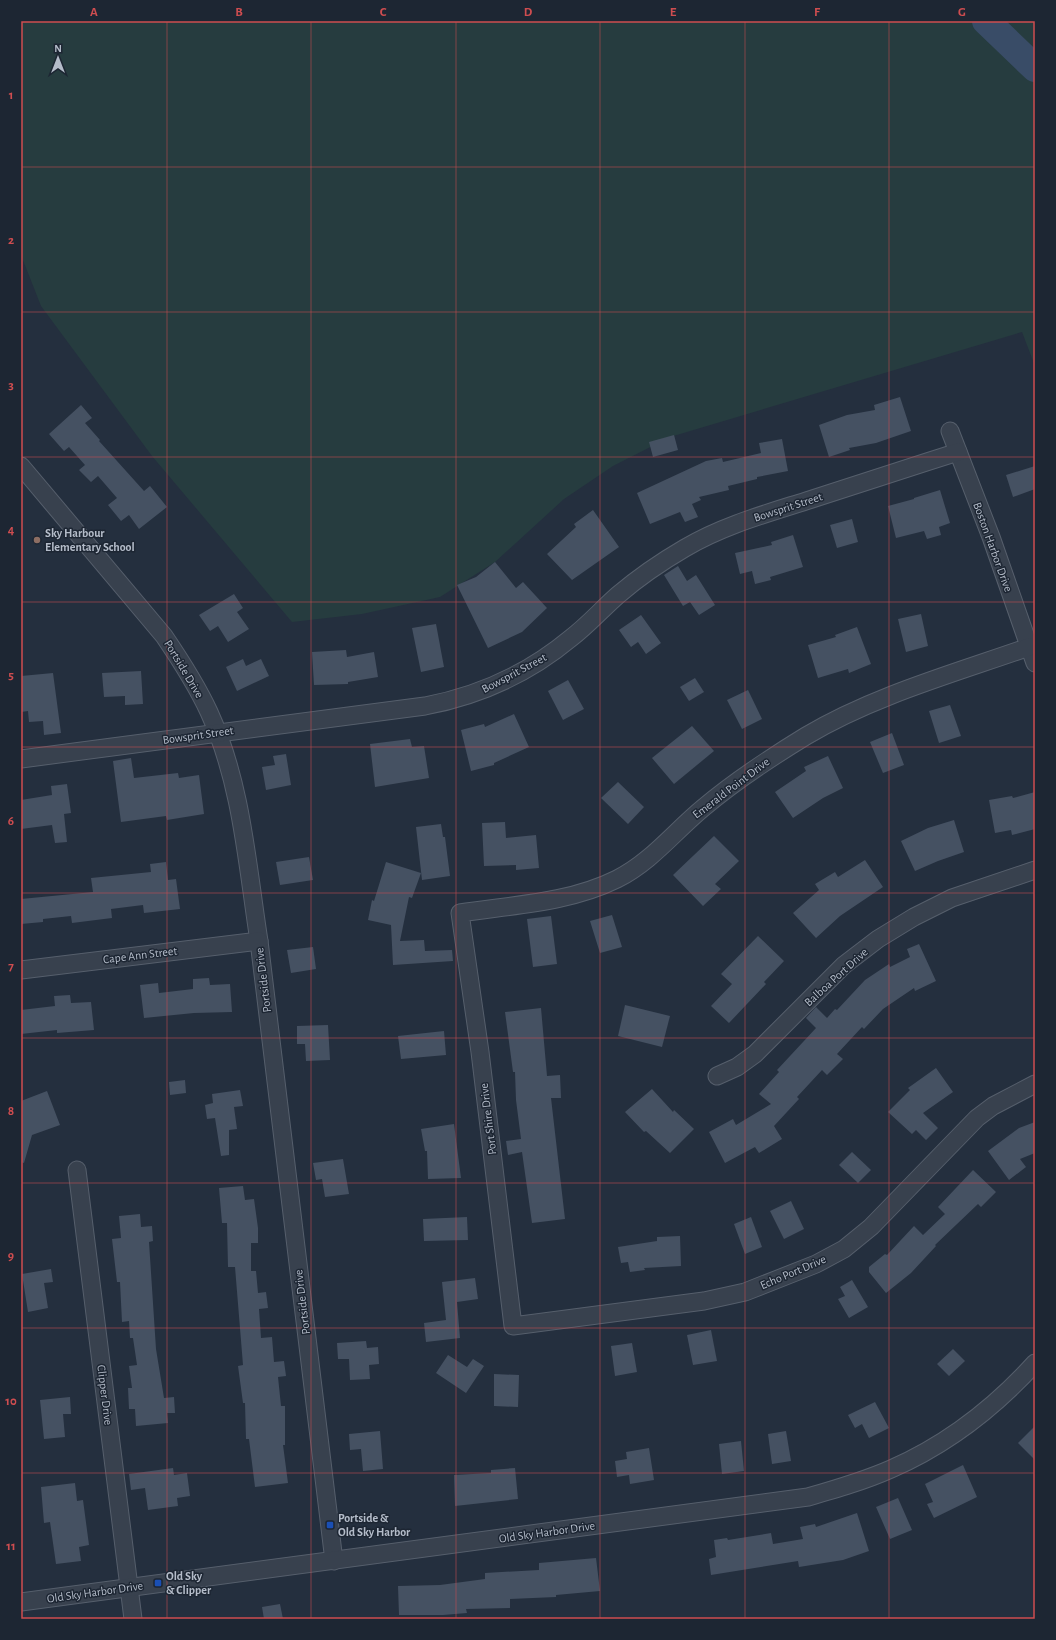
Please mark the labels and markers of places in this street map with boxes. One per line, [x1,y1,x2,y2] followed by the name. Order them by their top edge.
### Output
[45,527,135,554] place label: Sky Harbour Elementary School
[32,535,42,545] marker: Sky Harbour Elementary School
[338,1512,411,1539] place label: Portside & Old Sky Harbor
[325,1520,335,1530] marker: Portside & Old Sky Harbor
[166,1570,212,1596] place label: Old Sky & Clipper
[153,1578,163,1588] marker: Old Sky & Clipper

